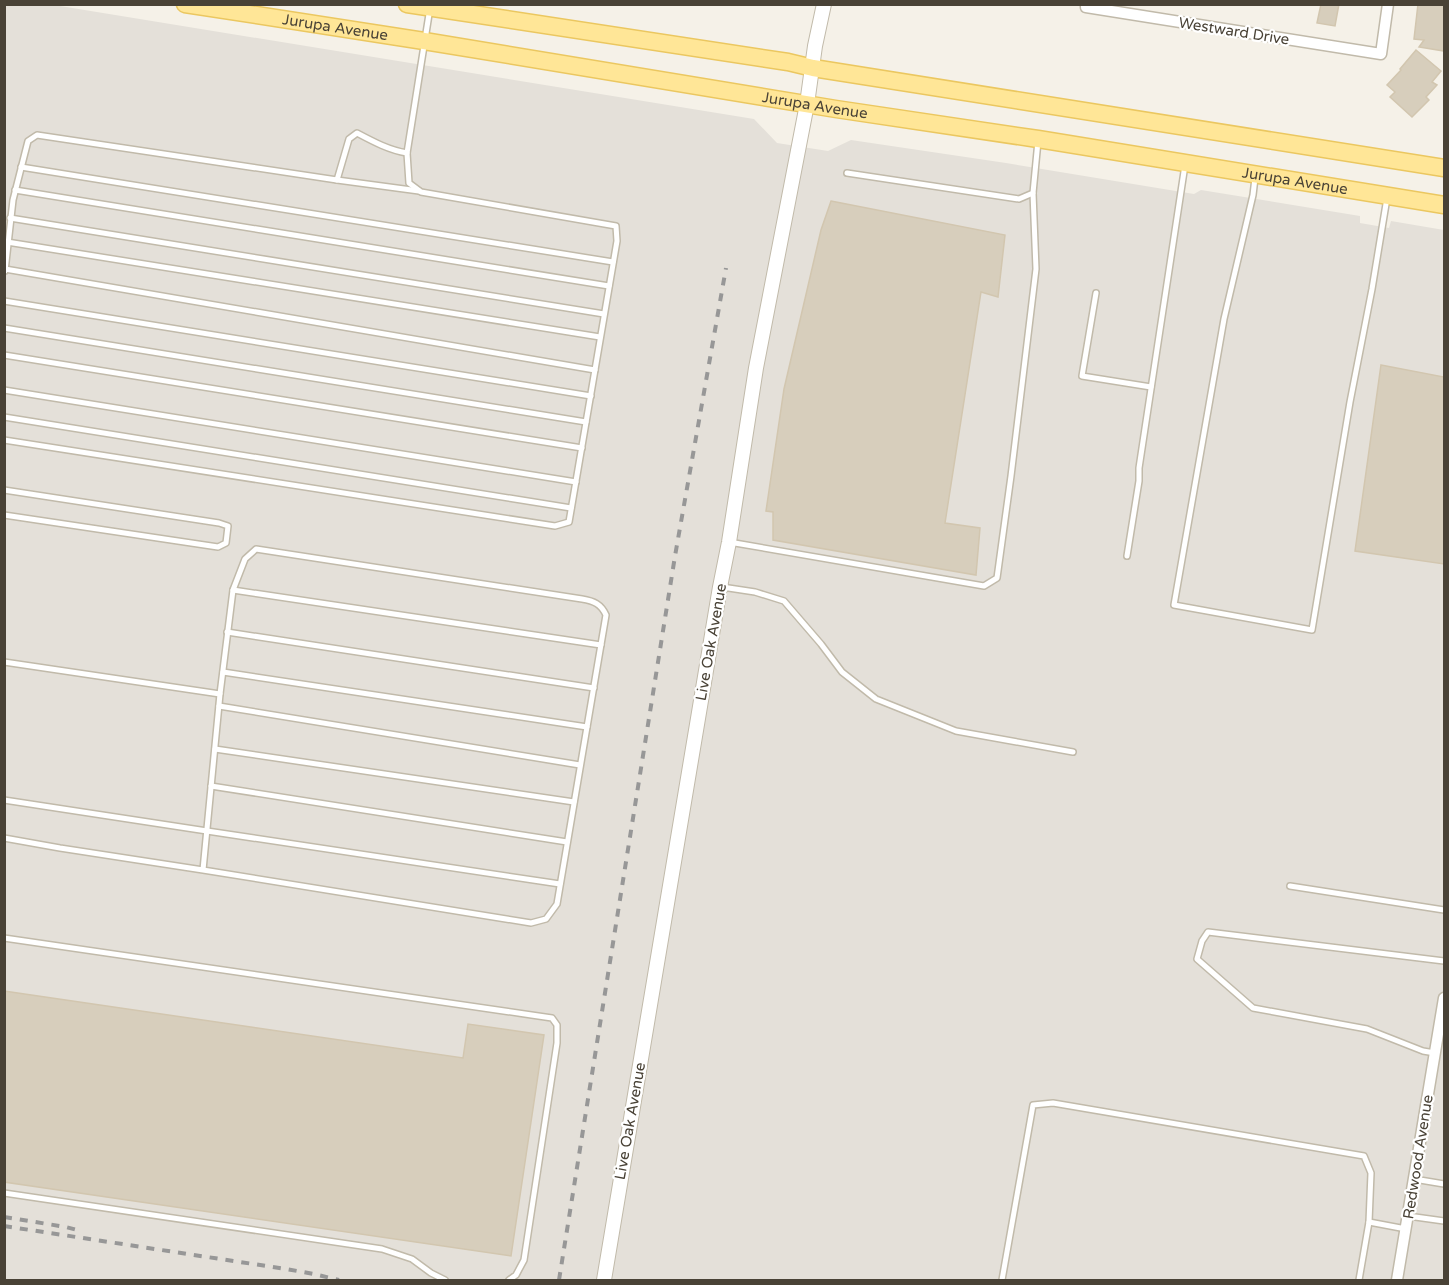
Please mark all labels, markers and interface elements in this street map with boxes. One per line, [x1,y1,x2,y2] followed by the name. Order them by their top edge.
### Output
[281,10,389,44] street label: Jurupa Avenue
[1177,13,1291,49] street label: Westward Drive
[761,88,869,123] street label: Jurupa Avenue
[1241,163,1349,198] street label: Jurupa Avenue
[692,582,730,702] street label: Live Oak Avenue
[611,1061,649,1181] street label: Live Oak Avenue
[1399,1094,1437,1220] street label: Redwood Avenue

